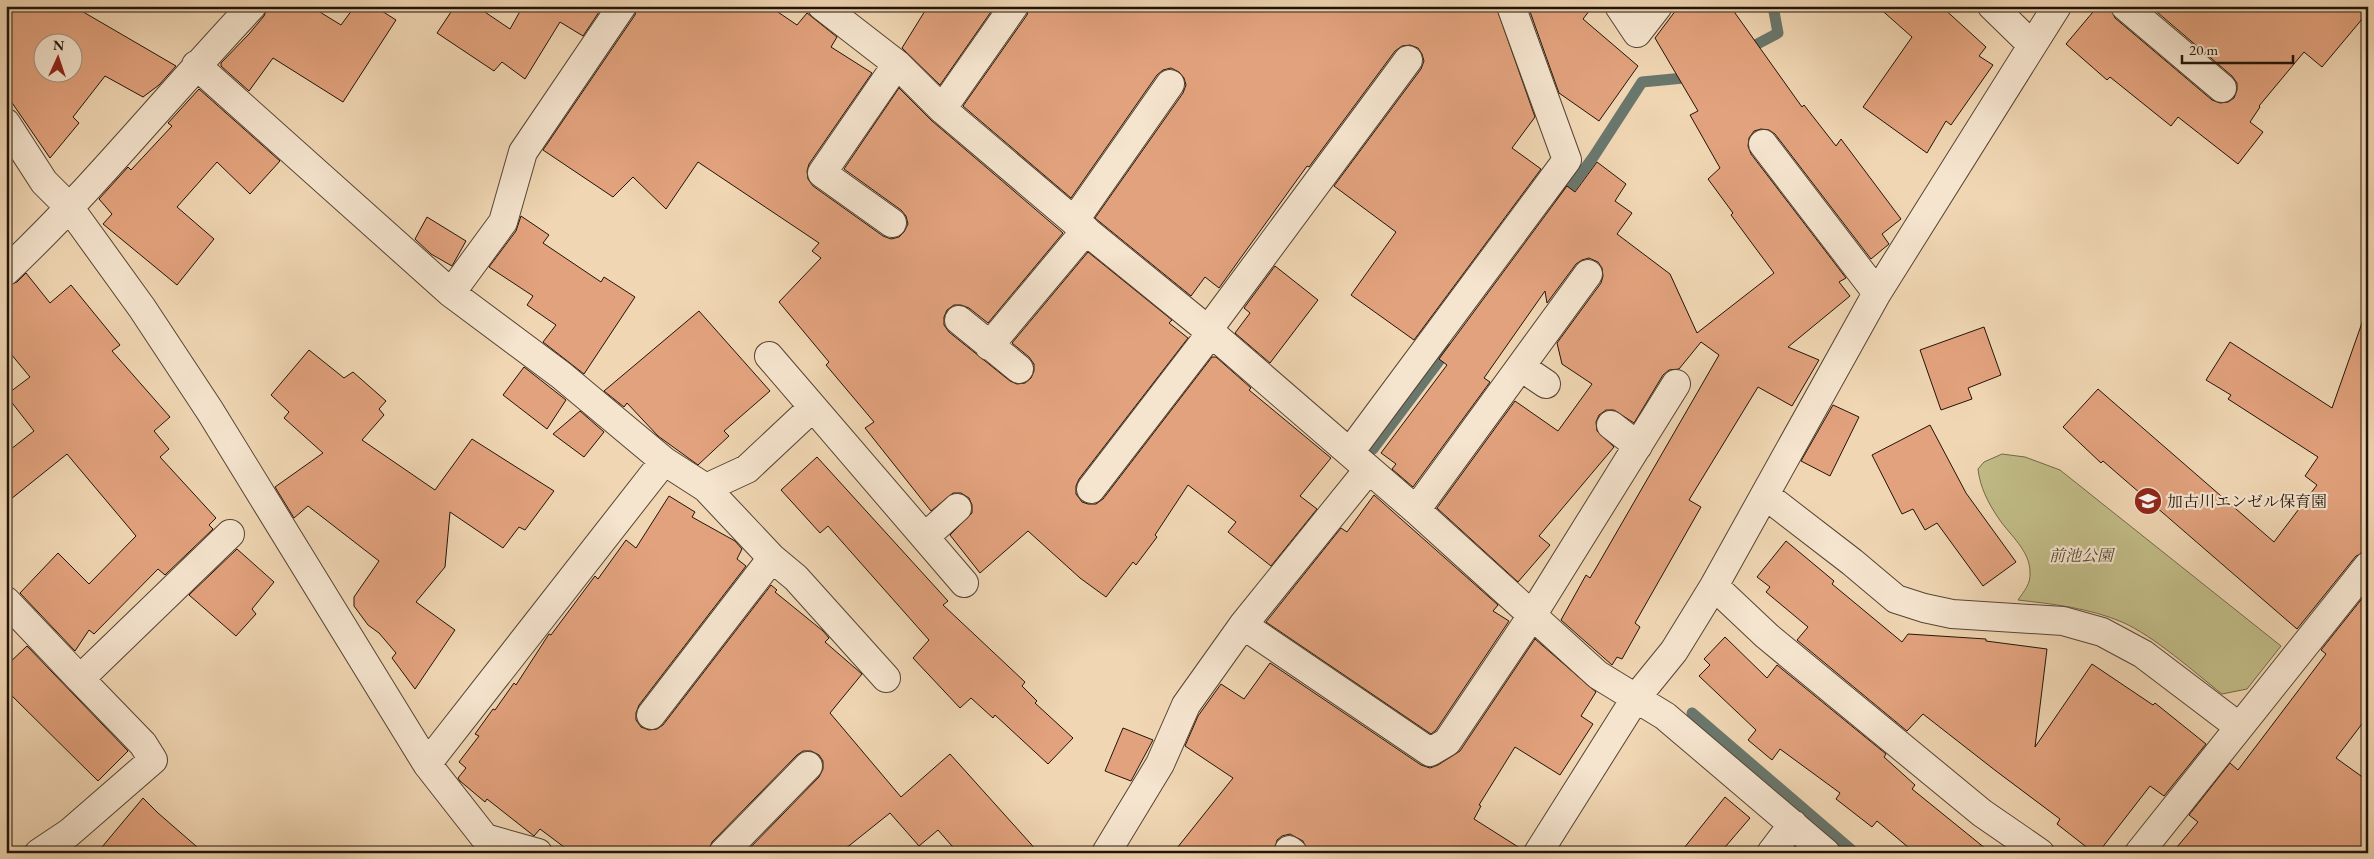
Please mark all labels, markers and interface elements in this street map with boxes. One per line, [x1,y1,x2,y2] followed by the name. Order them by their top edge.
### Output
[32,32,82,82] north arrow
[2182,32,2293,64] scale bar
[53,36,65,54] text: N
[2189,40,2218,59] text: 20 m
[2133,486,2163,516] school or university icon: 加古川エンゼル保育園
[2167,491,2327,512] place label: 加古川エンゼル保育園
[2049,545,2116,566] park label: 前池公園

